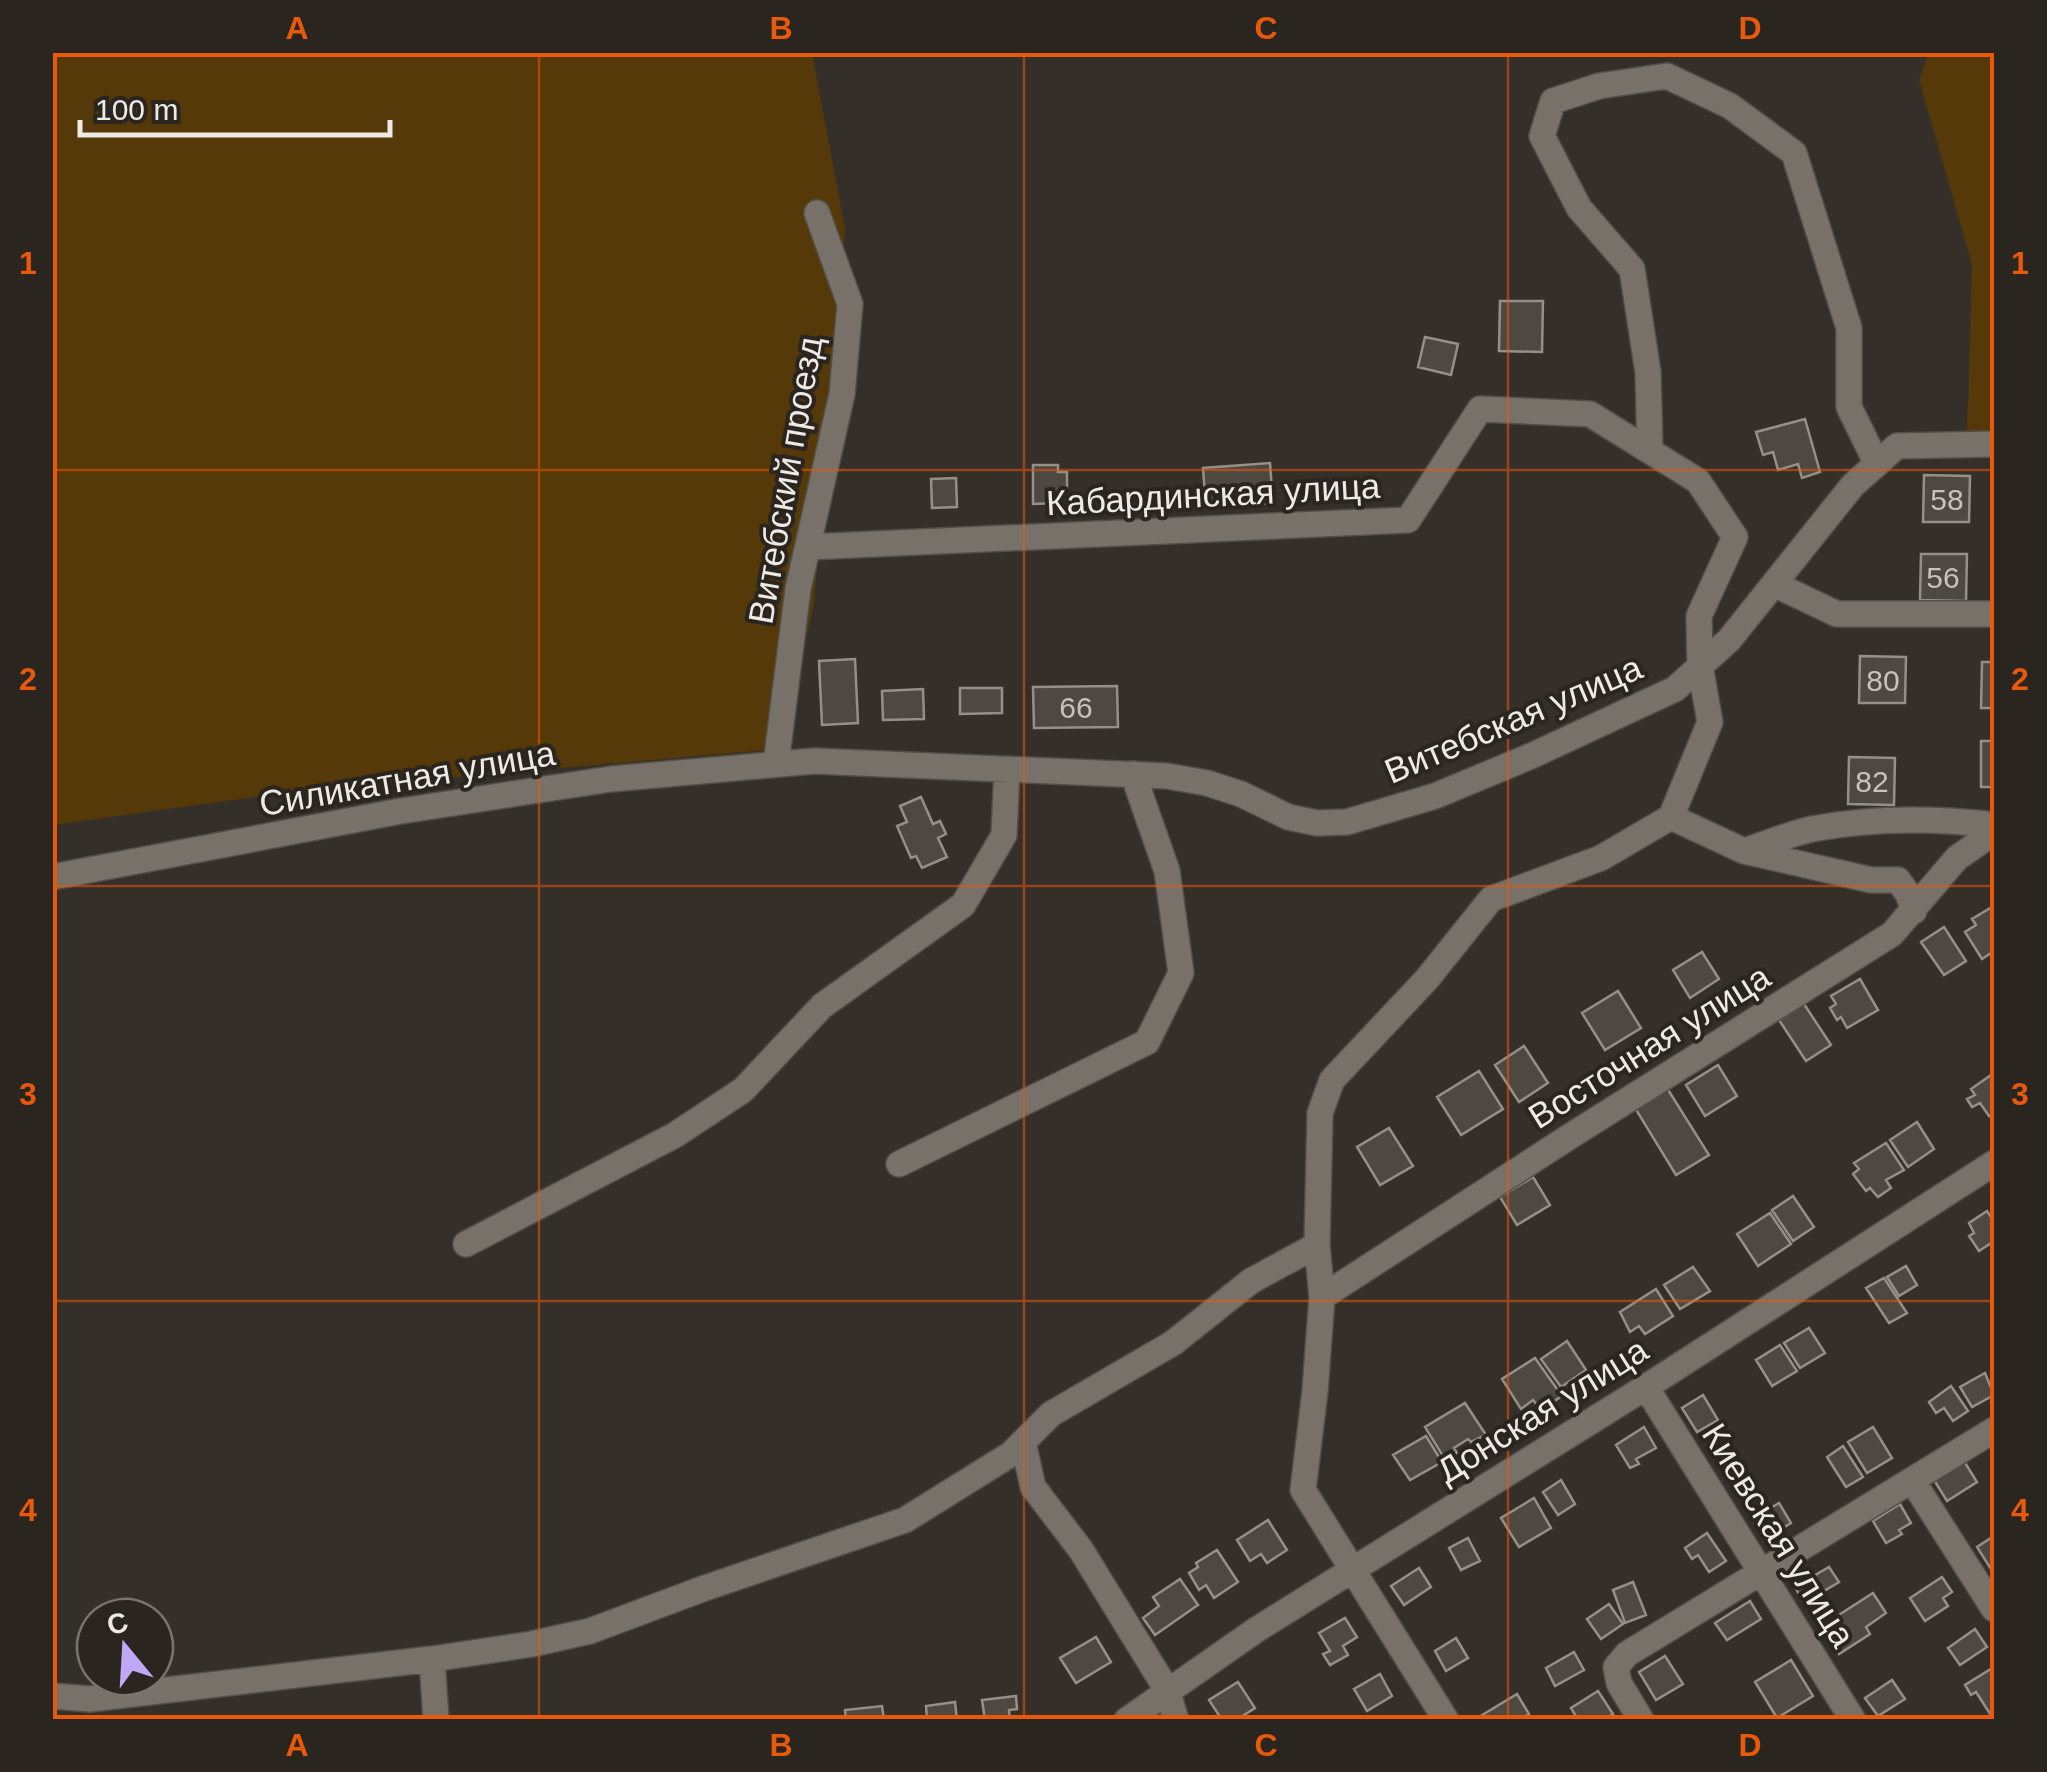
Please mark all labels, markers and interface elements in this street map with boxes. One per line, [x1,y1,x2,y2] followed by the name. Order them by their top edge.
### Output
[285,10,309,46] text: A
[769,10,793,46] text: B
[1254,10,1278,46] text: C
[1738,10,1762,46] text: D
[80,75,390,137] scale bar
[95,93,178,126] text: 100 m
[19,245,37,281] text: 1
[2011,245,2029,281] text: 1
[741,333,829,627] street label: Витебский проезд
[1045,466,1382,522] street label: Кабардинская улица
[1930,483,1964,516] house number: 58
[1926,561,1960,594] house number: 56
[1379,647,1648,791] street label: Витебская улица
[19,661,37,697] text: 2
[2011,661,2029,697] text: 2
[1866,664,1900,697] house number: 80
[1059,691,1093,724] house number: 66
[256,733,558,823] street label: Силикатная улица
[1855,765,1889,798] house number: 82
[1521,956,1777,1136] street label: Восточная улица
[19,1076,37,1112] text: 3
[2011,1076,2029,1112] text: 3
[1430,1329,1655,1490] street label: Донская улица
[1695,1416,1864,1654] street label: Киевская улица
[19,1492,37,1528] text: 4
[2011,1492,2029,1528] text: 4
[75,1597,175,1697] north arrow
[103,1606,132,1642] text: С
[285,1727,309,1763] text: A
[769,1727,793,1763] text: B
[1254,1727,1278,1763] text: C
[1738,1727,1762,1763] text: D

